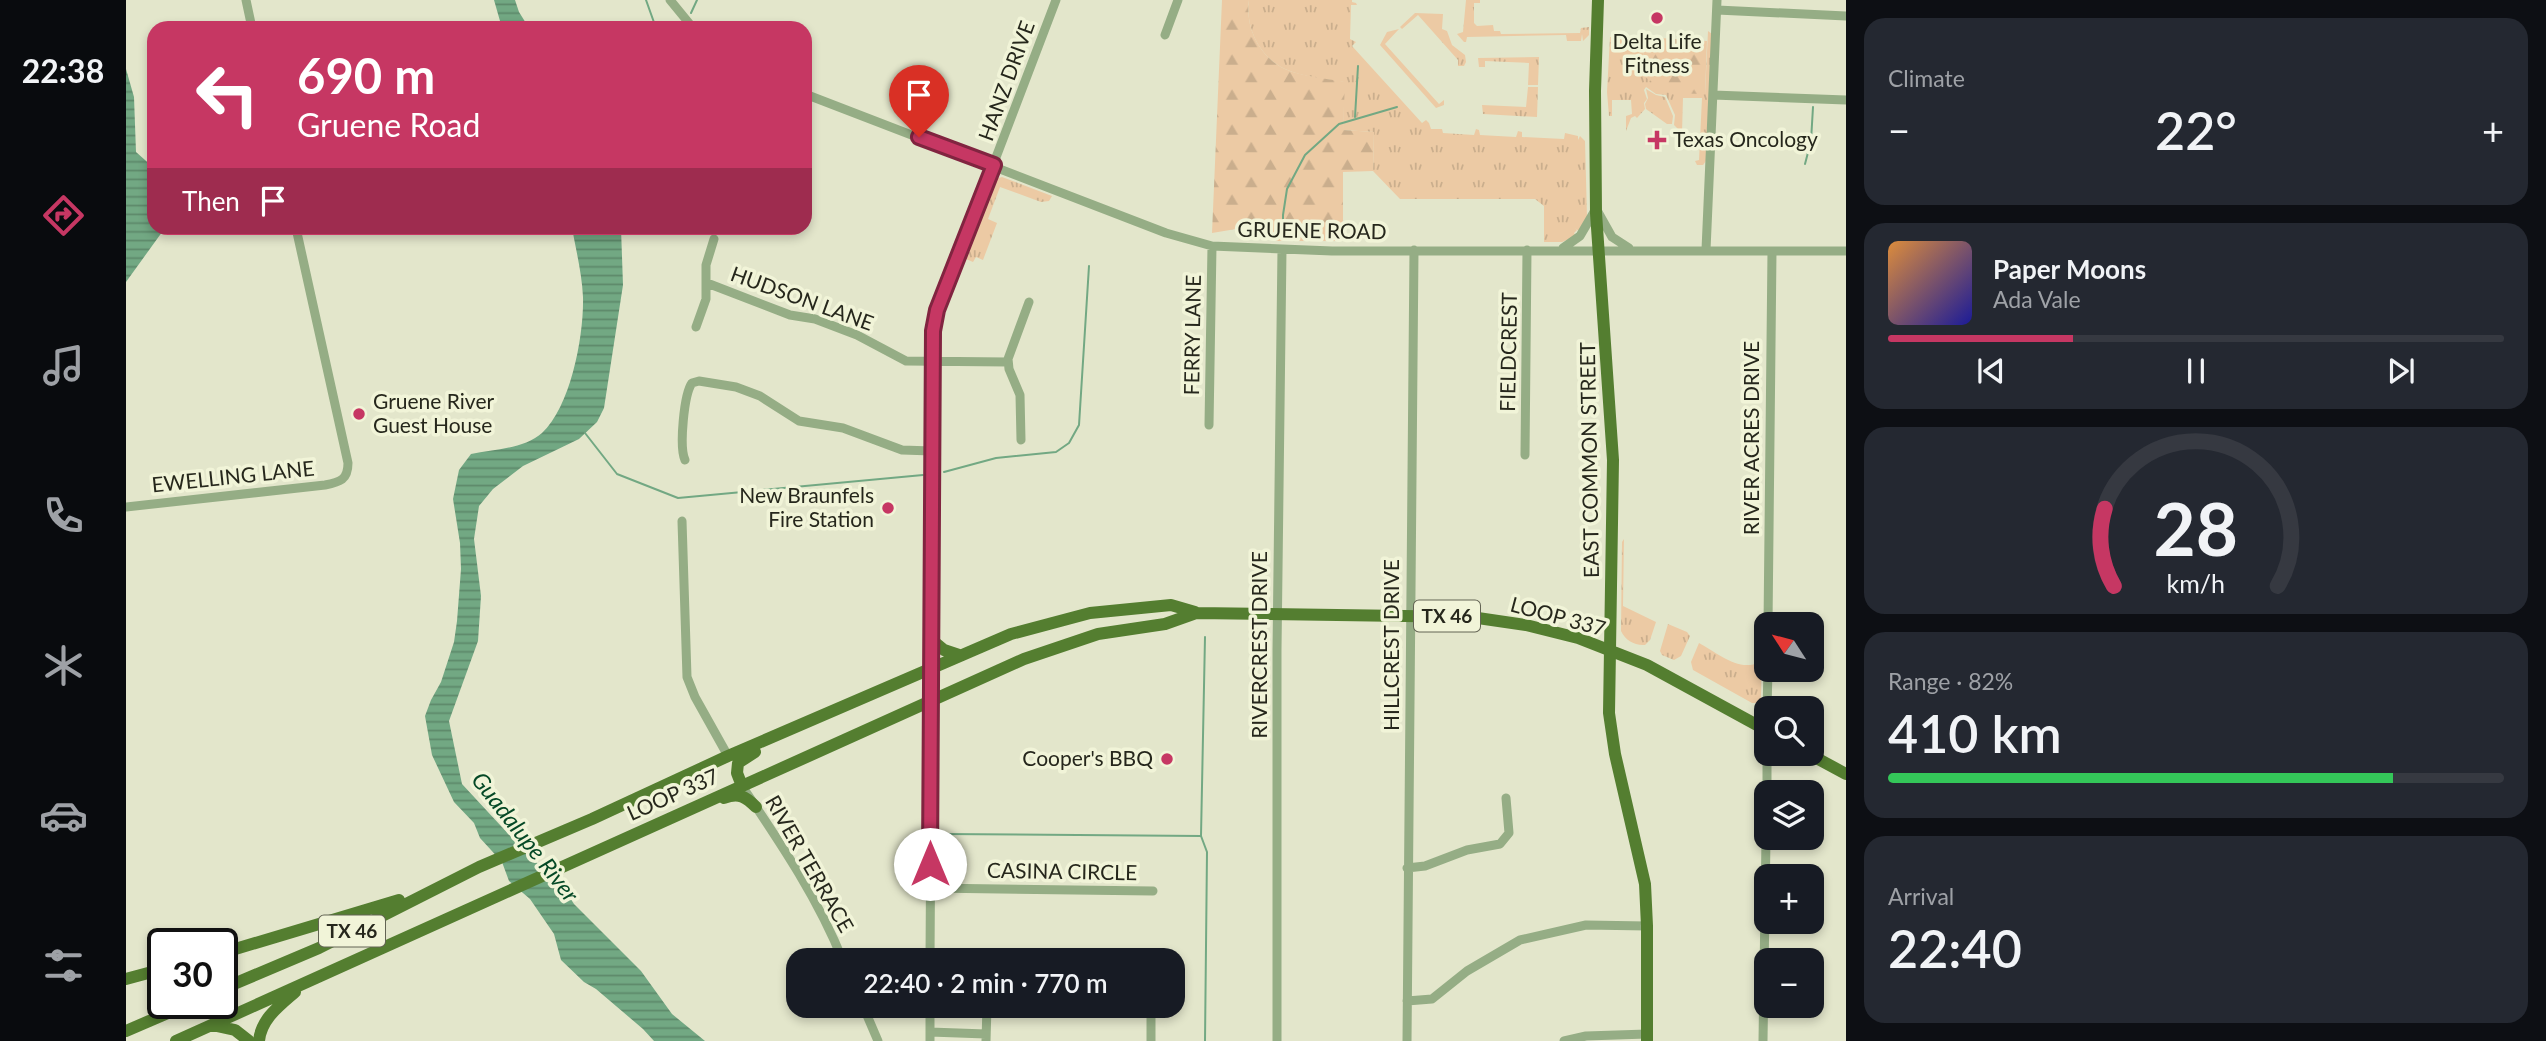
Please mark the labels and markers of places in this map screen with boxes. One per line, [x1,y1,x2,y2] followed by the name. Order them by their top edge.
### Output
[1649,10,1665,26] marker: Delta Life Fitness
[1612,28,1702,77] place label: Delta Life Fitness
[889,65,949,137] pin
[1673,126,1818,151] place label: Texas Oncology
[1647,130,1667,150] marker: Texas Oncology
[373,388,494,437] place label: Gruene River Guest House
[351,406,367,422] marker: Gruene River Guest House
[739,482,874,531] place label: New Braunfels Fire Station
[880,500,896,516] marker: New Braunfels Fire Station
[1022,745,1153,770] place label: Cooper's BBQ
[1159,751,1175,767] marker: Cooper's BBQ

